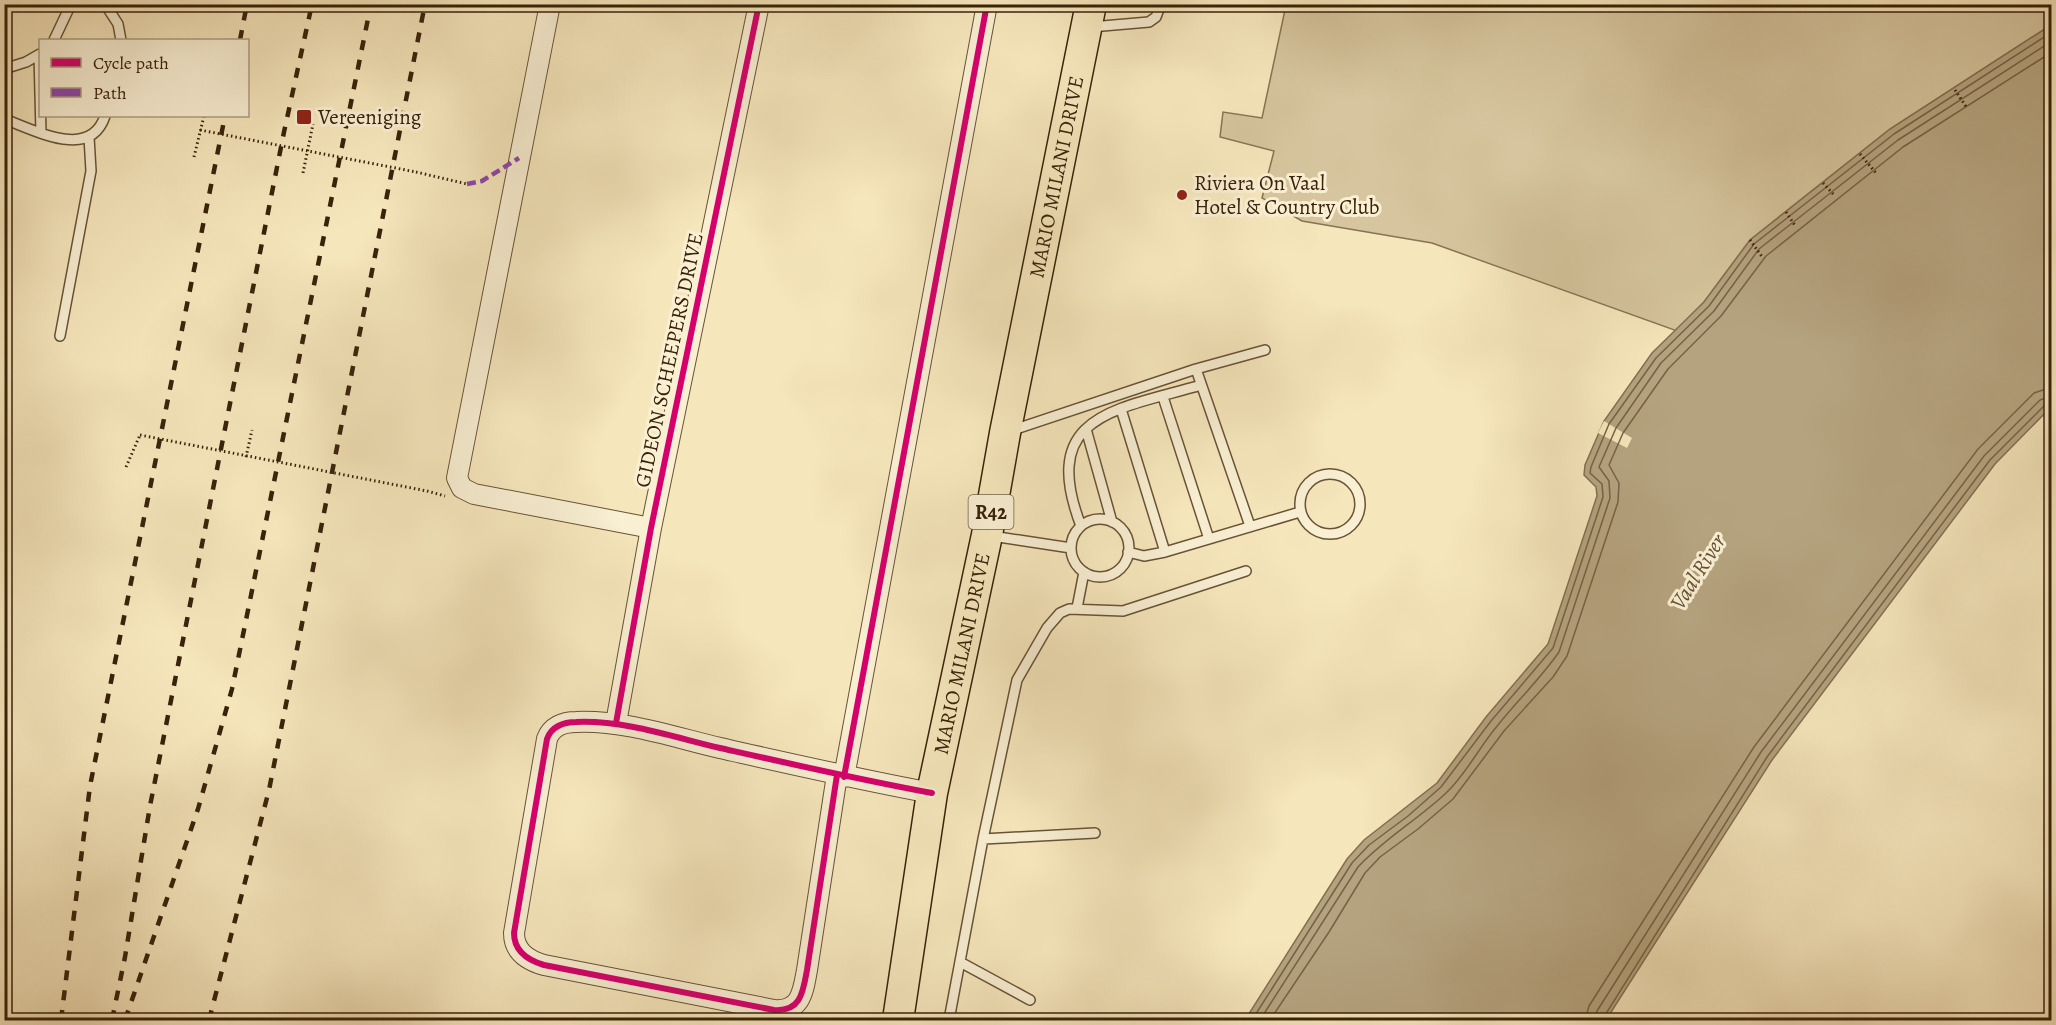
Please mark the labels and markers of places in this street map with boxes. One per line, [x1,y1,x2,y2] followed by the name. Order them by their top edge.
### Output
[317,103,422,131] place label: Vereeniging
[295,108,313,126] marker: Vereeniging
[1194,169,1380,221] place label: Riviera On Vaal Hotel & Country Club
[1175,188,1189,202] marker: Riviera On Vaal Hotel & Country Club

